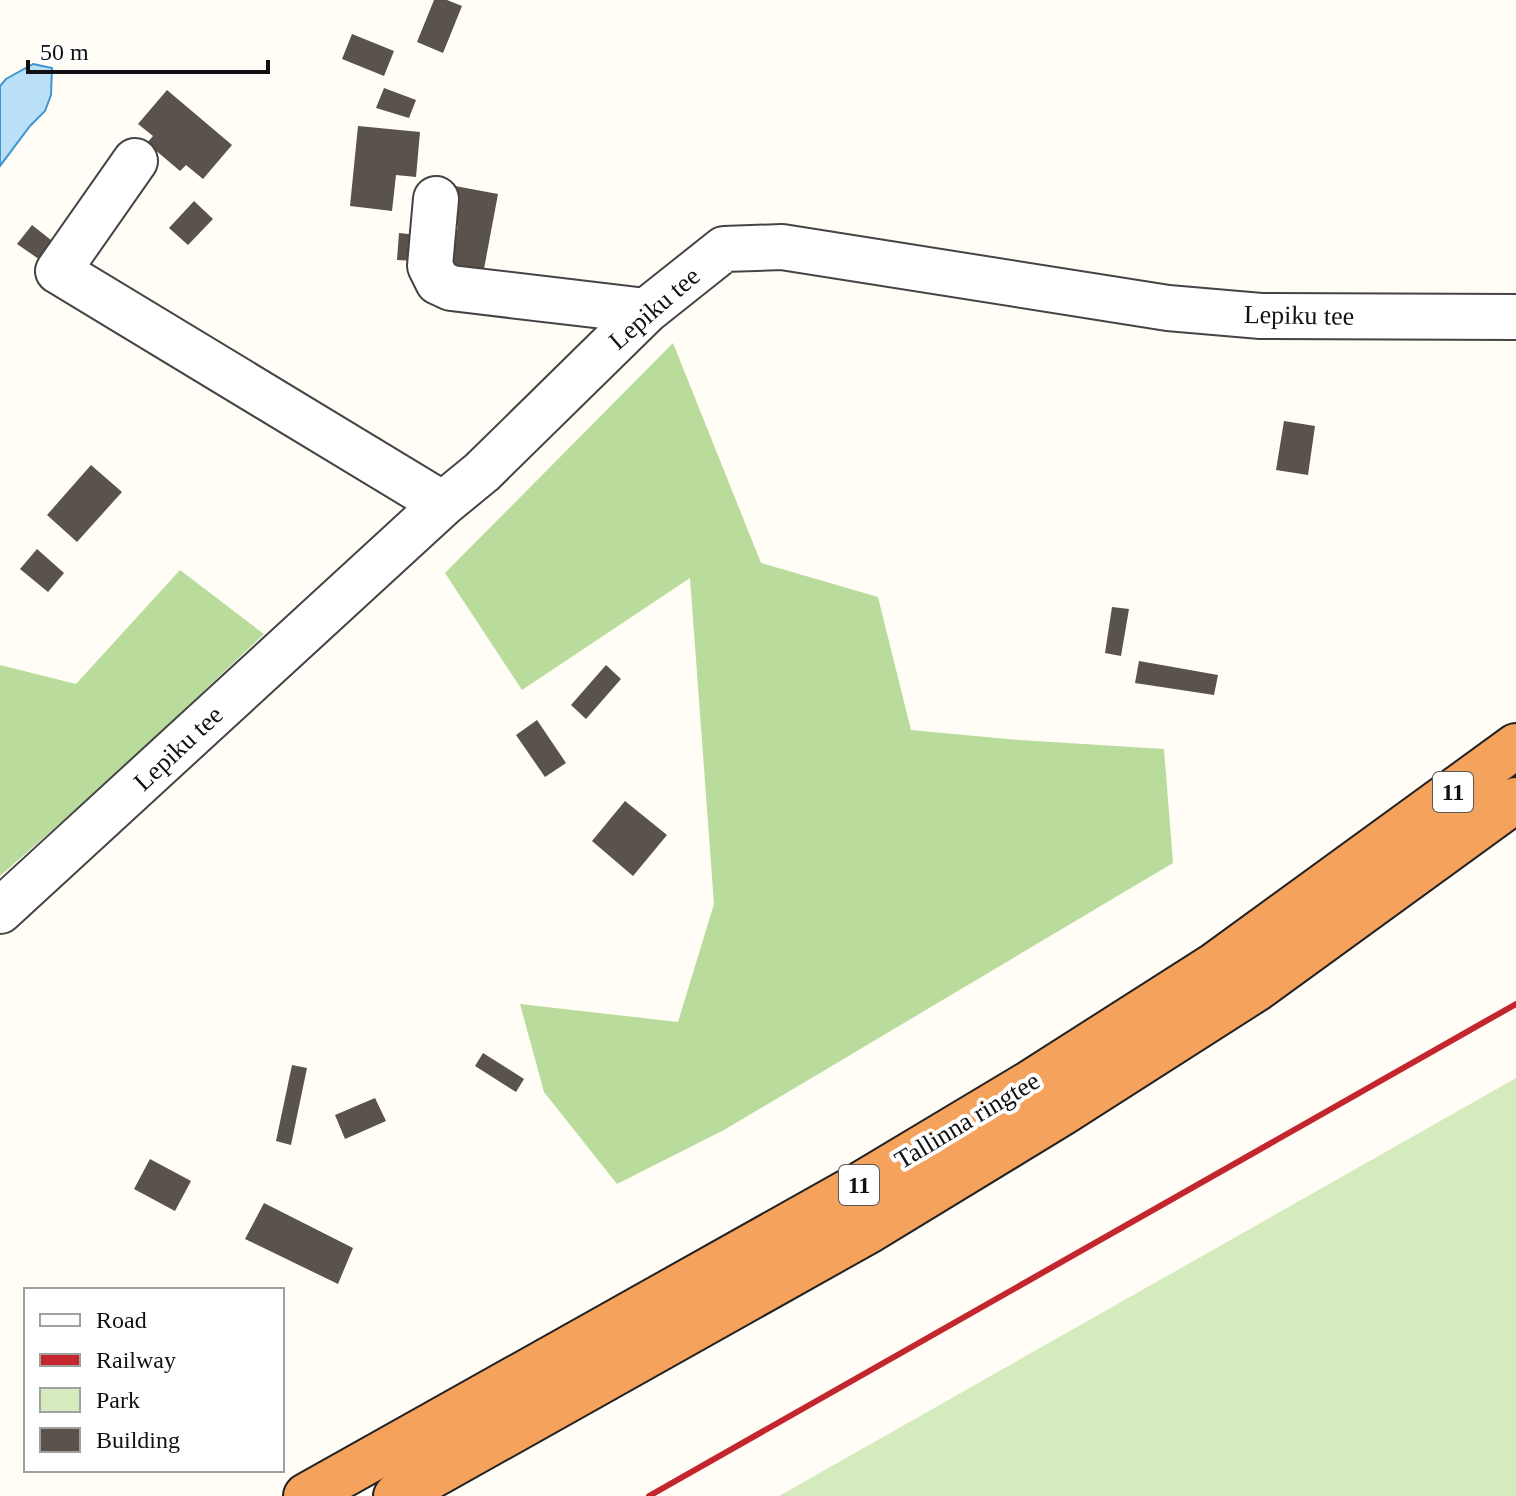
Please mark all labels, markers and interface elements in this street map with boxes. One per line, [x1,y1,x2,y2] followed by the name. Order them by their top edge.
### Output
[28,24,268,74] scale bar
[40,39,89,65] text: 50 m
[603,261,706,356] street label: Lepiku tee
[1244,300,1354,331] street label: Lepiku tee
[128,700,229,797] street label: Lepiku tee
[1433,772,1473,812] road number: 11
[890,1066,1045,1175] street label: Tallinna ringtee
[839,1165,879,1205] road number: 11
[24,1288,284,1472] legend
[96,1307,147,1333] text: Road
[96,1347,176,1373] text: Railway
[96,1387,140,1413] text: Park
[96,1427,180,1453] text: Building

